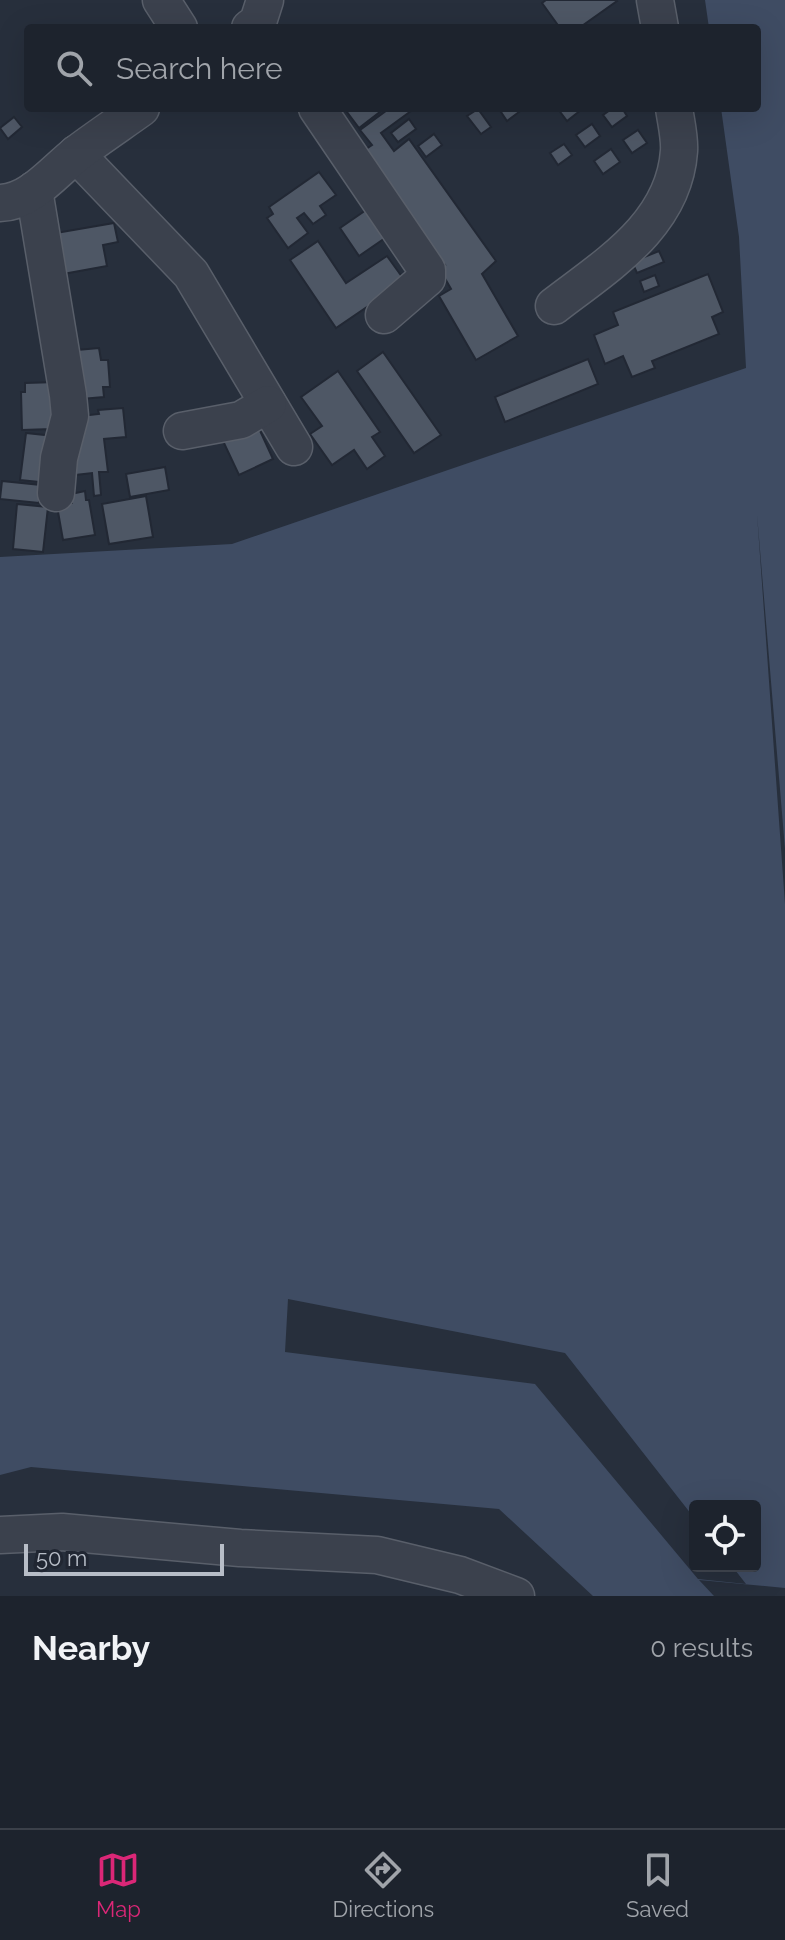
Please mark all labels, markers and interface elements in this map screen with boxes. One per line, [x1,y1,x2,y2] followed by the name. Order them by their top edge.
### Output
[24,24,761,112] search box
[52,46,96,90] icon: search
[116,51,283,86] text: Search here
[689,1500,761,1572] map controls
[689,1500,761,1572] button: locate
[24,1540,224,1576] scale bar
[36,1545,87,1571] text: 50 m
[32,1628,150,1668] text: Nearby
[650,1633,753,1663] text: 0 results
[96,1848,141,1922] tab: Map
[333,1848,434,1922] tab: Directions
[626,1848,689,1922] tab: Saved

